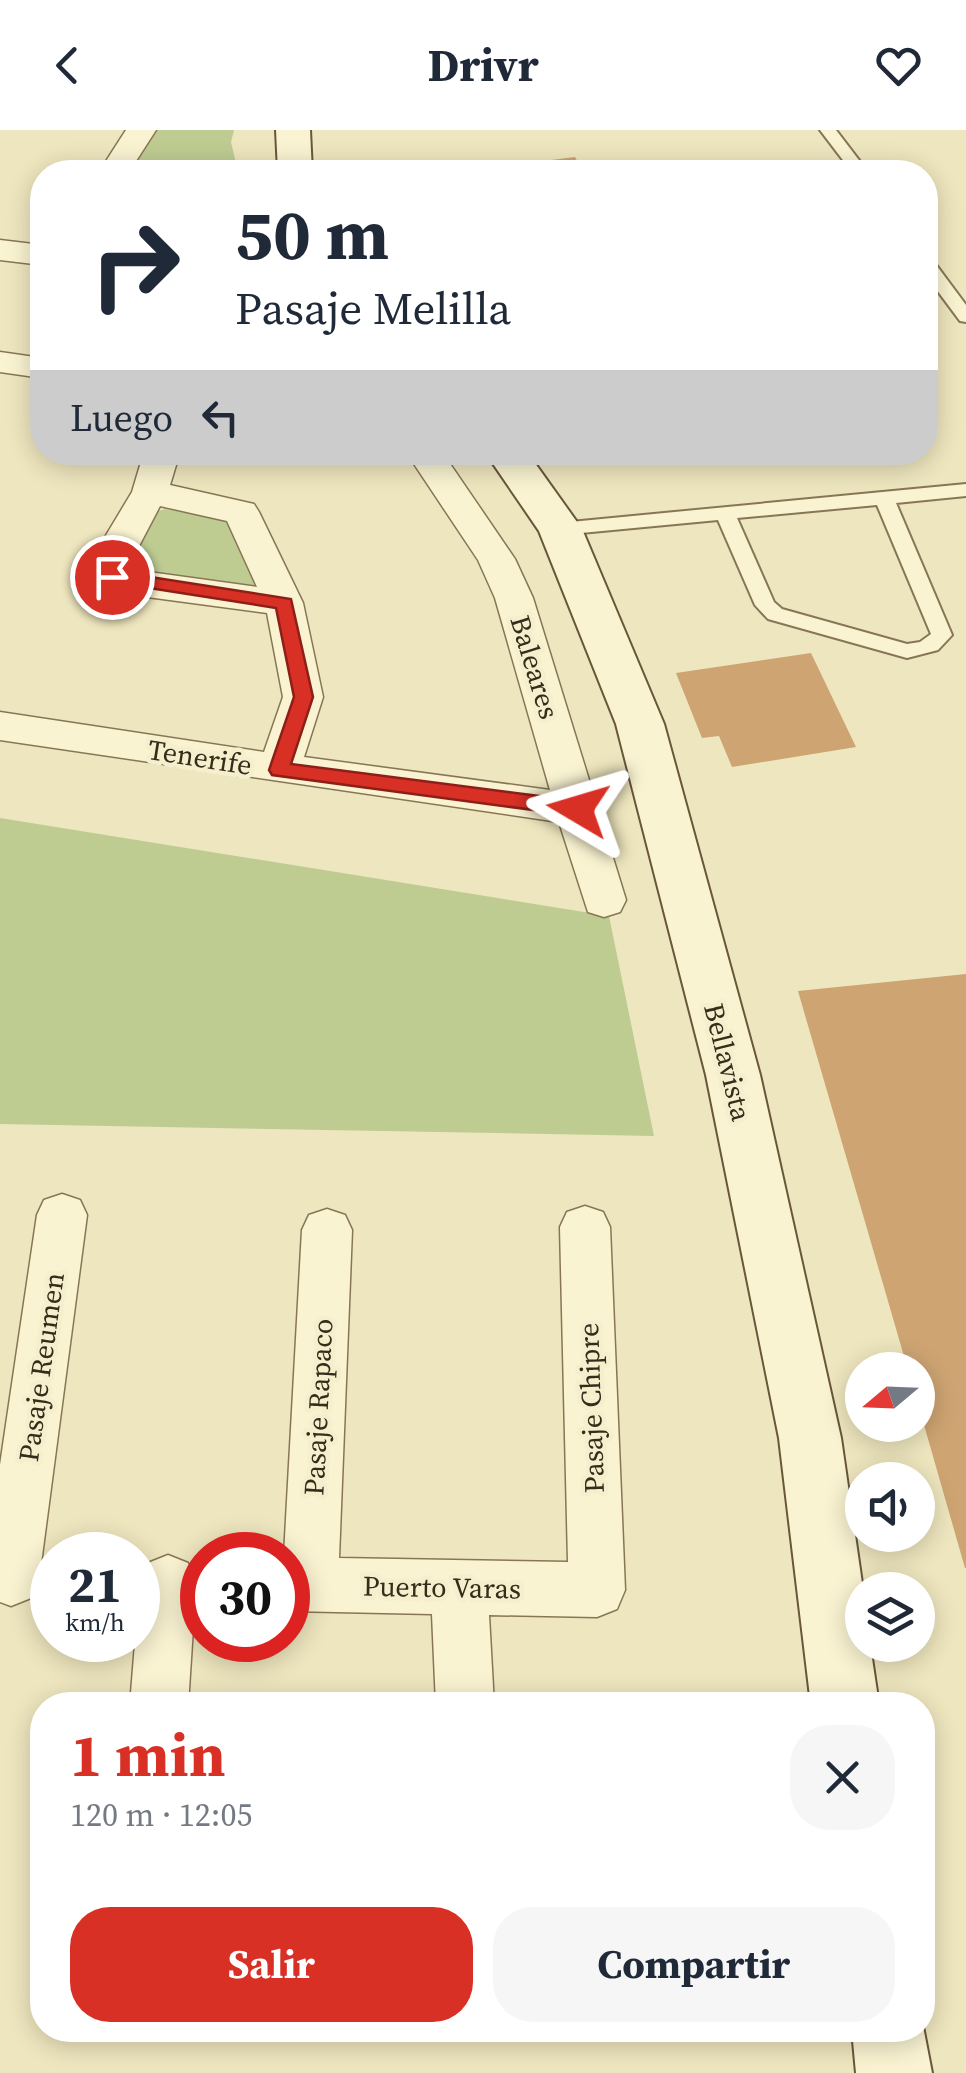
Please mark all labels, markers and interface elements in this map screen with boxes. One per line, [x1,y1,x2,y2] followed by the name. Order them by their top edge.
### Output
[427,34,539,96] text: Drivr
[40,38,95,93] icon: back
[871,38,926,93] icon: heart
[235,186,389,282] text: 50 m
[70,200,200,330] icon: right
[235,277,511,339] text: Pasaje Melilla
[193,390,248,445] icon: left
[70,392,173,444] text: Luego
[70,535,155,620] pin
[85,550,140,605] icon: arrive
[501,611,569,723] street label: Baleares
[145,730,255,784] street label: Tenerife
[526,757,630,861] position arrow
[695,999,761,1125] street label: Bellavista
[9,1270,73,1464] street label: Pasaje Reumen
[294,1318,342,1496] street label: Pasaje Rapaco
[569,1322,613,1494] street label: Pasaje Chipre
[845,1352,935,1442] north arrow
[845,1352,935,1662] map controls
[845,1462,935,1552] button: sound
[180,1532,310,1662] speed limit sign: 30
[68,1550,122,1619] text: 21
[363,1567,521,1607] street label: Puerto Varas
[845,1572,935,1662] button: layers
[65,1605,125,1639] text: km/h
[70,1714,226,1796] text: 1 min
[790,1725,895,1830] button: close
[70,1793,252,1837] text: 120 m · 12:05
[70,1907,473,2022] button: Salir
[493,1907,895,2022] button: Compartir

